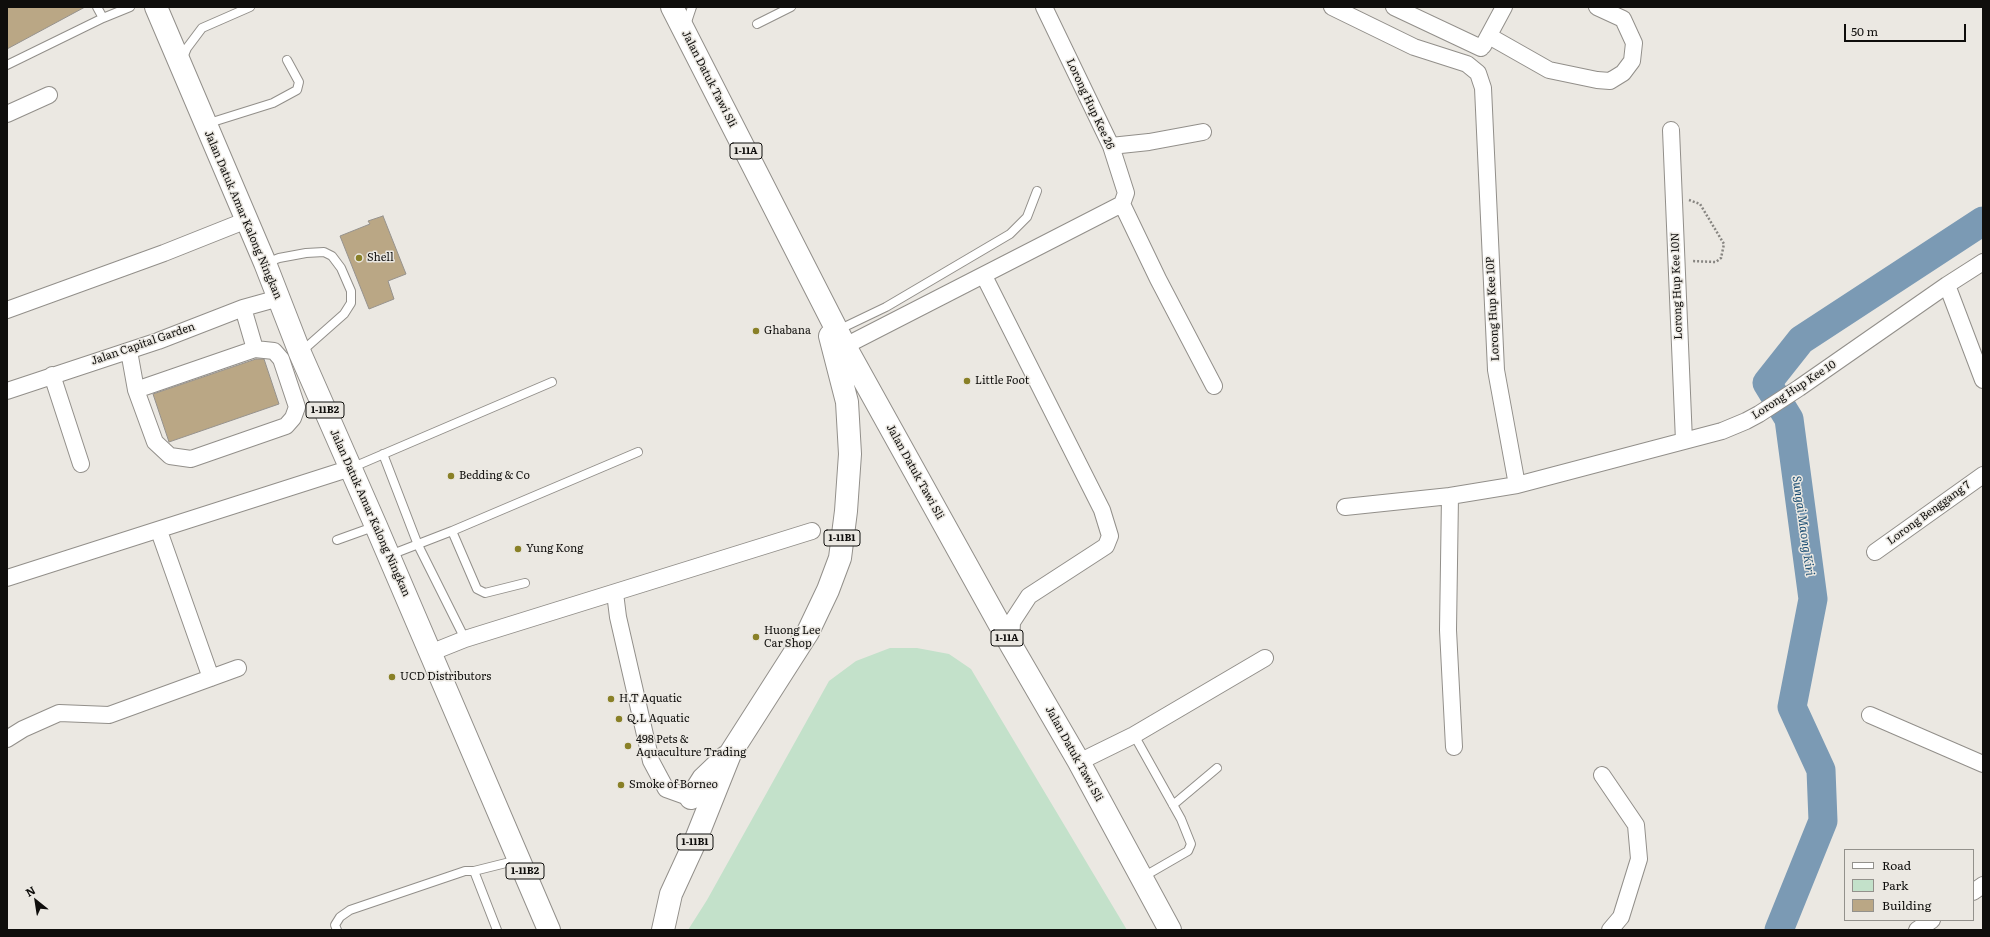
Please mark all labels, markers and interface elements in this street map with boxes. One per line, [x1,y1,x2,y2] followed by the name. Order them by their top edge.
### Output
[1846,16,1968,42] scale bar
[1851,22,1878,40] text: 50 m
[679,28,739,130] street label: Jalan Datuk Tawi Sli
[1063,57,1117,151] street label: Lorong Hup Kee 26
[201,129,285,301] street label: Jalan Datuk Amar Kalong Ningkan
[730,143,762,159] road number: 1-11A
[1669,232,1685,340] street label: Lorong Hup Kee 10N
[367,251,394,265] place label: Shell
[354,253,364,263] marker: Shell
[1484,256,1502,362] street label: Lorong Hup Kee 10P
[89,320,197,368] street label: Jalan Capital Garden
[764,324,811,338] place label: Ghabana
[751,326,761,336] marker: Ghabana
[1749,358,1839,422] street label: Lorong Hup Kee 10
[975,374,1029,388] place label: Little Foot
[962,376,972,386] marker: Little Foot
[306,402,344,418] road number: 1-11B2
[883,422,947,522] street label: Jalan Datuk Tawi Sli
[327,427,413,599] street label: Jalan Datuk Amar Kalong Ningkan
[459,469,530,483] place label: Bedding & Co
[446,471,456,481] marker: Bedding & Co
[1789,475,1817,577] water label: Sungai Maong Kiri
[1885,478,1973,548] street label: Lorong Benggang 7
[824,530,860,546] road number: 1-11B1
[526,542,583,556] place label: Yung Kong
[513,544,523,554] marker: Yung Kong
[764,624,820,650] place label: Huong Lee Car Shop
[991,630,1023,646] road number: 1-11A
[751,632,761,642] marker: Huong Lee Car Shop
[400,670,491,684] place label: UCD Distributors
[387,672,397,682] marker: UCD Distributors
[619,692,682,706] place label: H.T Aquatic
[606,694,616,704] marker: H.T Aquatic
[1042,704,1106,804] street label: Jalan Datuk Tawi Sli
[627,712,689,726] place label: Q.L Aquatic
[614,714,624,724] marker: Q.L Aquatic
[636,733,746,759] place label: 498 Pets & Aquaculture Trading
[623,741,633,751] marker: 498 Pets & Aquaculture Trading
[629,778,718,792] place label: Smoke of Borneo
[616,780,626,790] marker: Smoke of Borneo
[677,834,713,850] road number: 1-11B1
[1844,849,1974,921] legend
[1882,856,1911,874] text: Road
[506,863,544,879] road number: 1-11B2
[1882,876,1908,894] text: Park
[16,881,56,921] north arrow
[22,881,38,900] text: N
[1882,896,1931,914] text: Building

